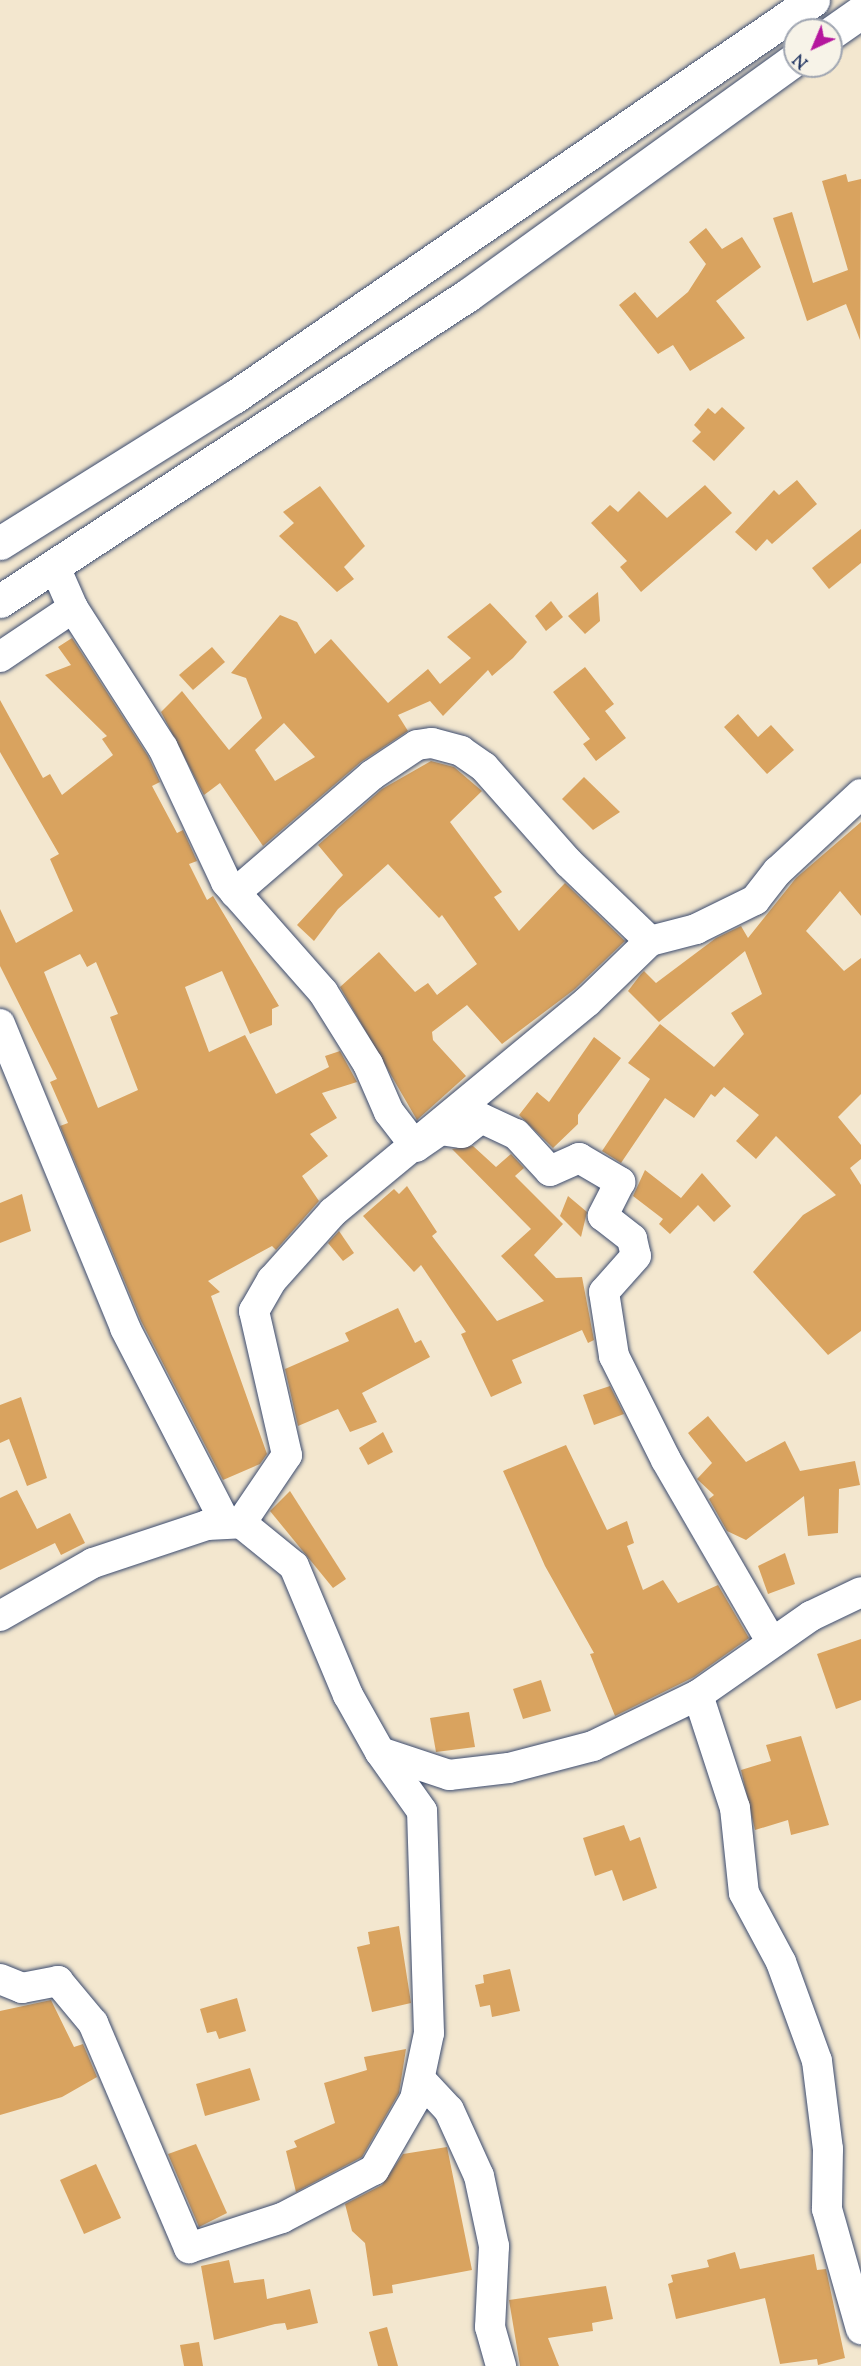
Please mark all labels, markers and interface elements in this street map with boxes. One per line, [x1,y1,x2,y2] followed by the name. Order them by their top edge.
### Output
[783,18,843,78] north arrow
[789,47,814,73] text: N

